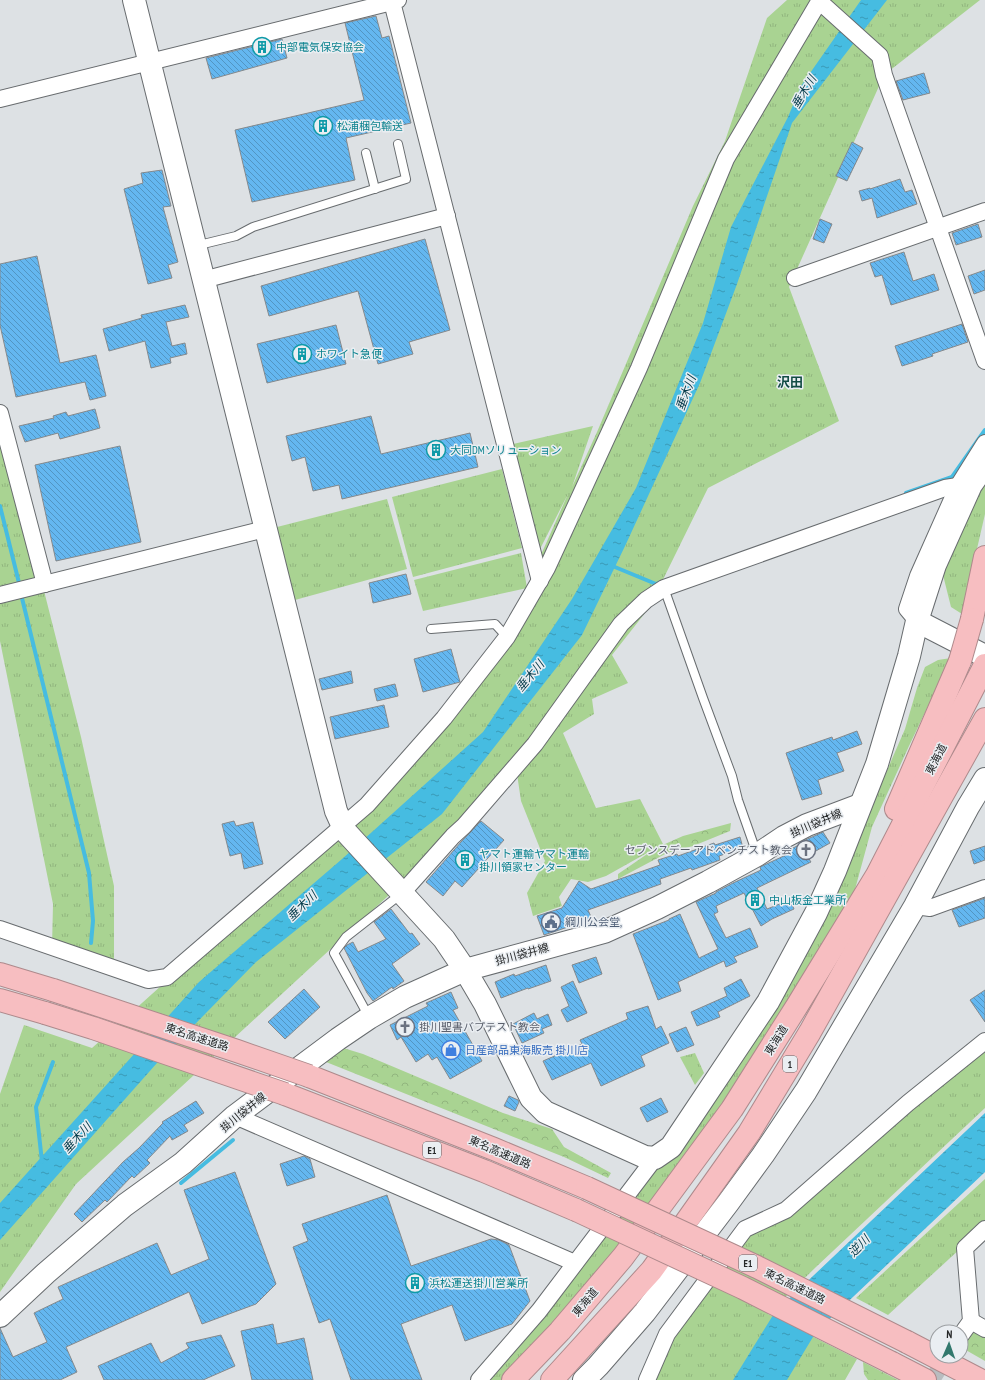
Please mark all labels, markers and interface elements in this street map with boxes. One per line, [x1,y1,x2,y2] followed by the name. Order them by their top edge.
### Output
[251,36,273,58] building icon: 中部電気保安協会
[276,40,364,54] place label: 中部電気保安協会
[788,71,820,111] water label: 垂木川
[312,115,334,137] building icon: 松浦梱包輸送
[337,119,403,133] place label: 松浦梱包輸送
[291,343,313,365] building icon: ホワイト急便
[316,347,383,361] place label: ホワイト急便
[672,371,699,412] water label: 垂木川
[777,374,803,391] district label: 沢田
[425,439,447,461] building icon: 大同DMソリューション
[450,443,562,457] place label: 大同DMソリューション
[512,656,548,694] water label: 垂木川
[922,741,950,777] street label: 東海道
[788,806,844,840] street label: 掛川袋井線
[795,839,817,861] church icon: セブンスデー アドベンチスト教会
[625,843,792,857] place label: セブンスデー アドベンチスト教会
[479,847,589,874] place label: ヤマト運輸ヤマト運輸 掛川領家センター
[454,849,476,871] building icon: ヤマト運輸ヤマト運輸 掛川領家センター
[283,886,321,924] water label: 垂木川
[744,889,766,911] building icon: 中山板金工業所
[769,893,847,907] place label: 中山板金工業所
[540,911,562,933] public building icon: 綱川公会堂,
[565,915,622,929] place label: 綱川公会堂,
[494,940,550,968] street label: 掛川袋井線
[394,1016,416,1038] church icon: 掛川聖書バプテスト教会
[163,1020,231,1054] street label: 東名高速道路
[419,1020,540,1034] place label: 掛川聖書バプテスト教会
[761,1022,791,1058] street label: 東海道
[440,1039,462,1061] shop icon: 日産部品東海販売 掛川店
[465,1043,588,1057] place label: 日産部品東海販売 掛川店
[783,1056,797,1072] road number: 1
[217,1089,269,1135] street label: 掛川袋井線
[59,1118,96,1156] water label: 垂木川
[467,1133,533,1171] street label: 東名高速道路
[423,1142,441,1158] road number: E1
[845,1230,874,1260] water label: 逆川
[739,1255,757,1271] road number: E1
[762,1265,828,1307] street label: 東名高速道路
[404,1272,426,1294] building icon: 浜松運送掛川営業所
[429,1276,529,1290] place label: 浜松運送掛川営業所
[569,1285,601,1319] street label: 東海道
[929,1324,969,1364] north arrow
[946,1327,953,1341] text: N

